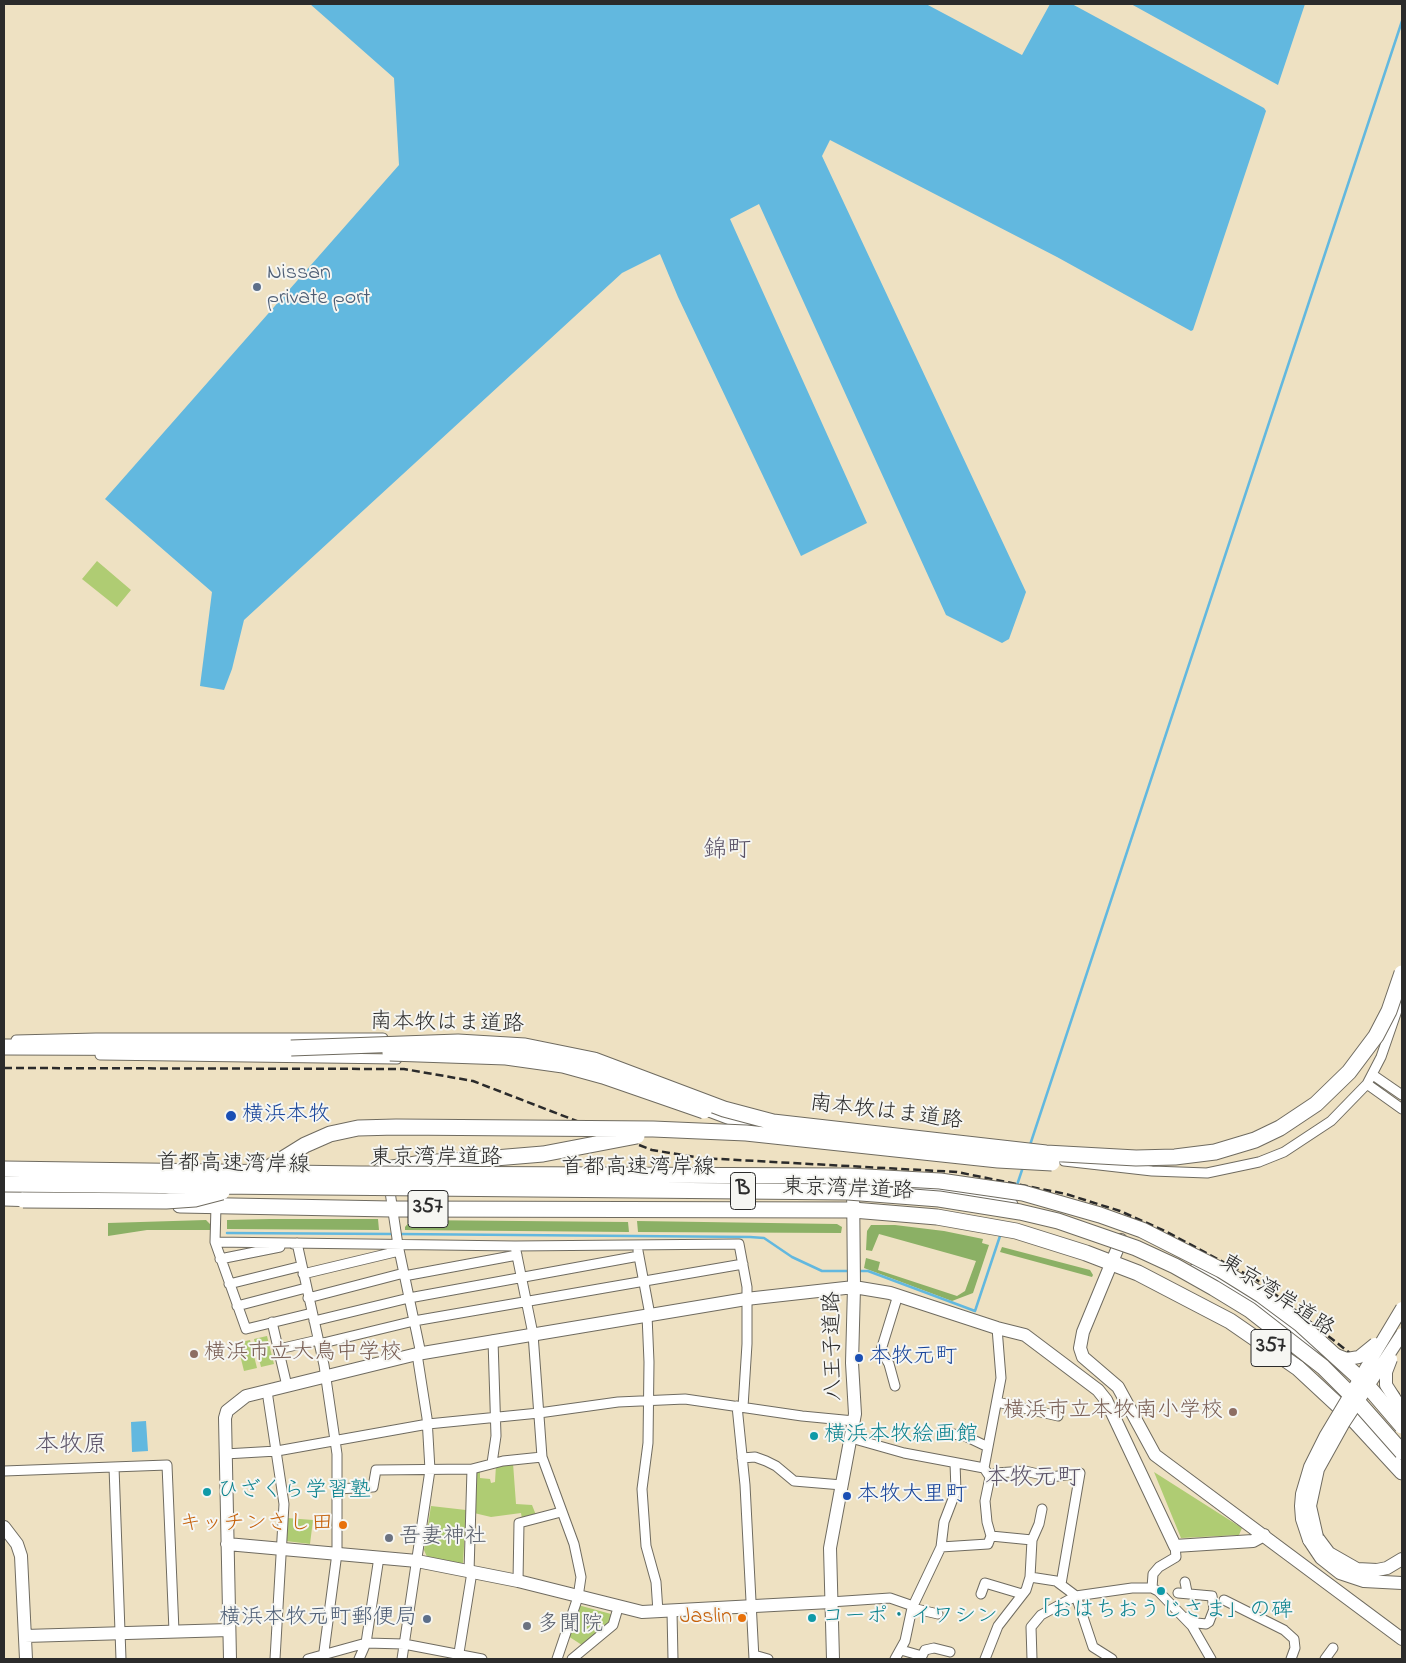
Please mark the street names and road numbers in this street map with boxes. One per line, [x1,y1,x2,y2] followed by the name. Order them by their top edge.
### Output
[370,1010,524,1040] street label: 南本牧はま道路
[808,1092,964,1136] street label: 南本牧はま道路
[370,1146,502,1172] street label: 東京湾岸道路
[156,1151,310,1181] street label: 首都高速湾岸線
[561,1156,715,1182] street label: 首都高速湾岸線
[730,1172,756,1210] road number: B
[782,1176,914,1206] street label: 東京湾岸道路
[408,1190,448,1228] road number: 357
[1213,1250,1339,1344] street label: 東京湾岸道路
[821,1291,849,1401] street label: 八王子道路
[1251,1330,1291,1366] road number: 357

